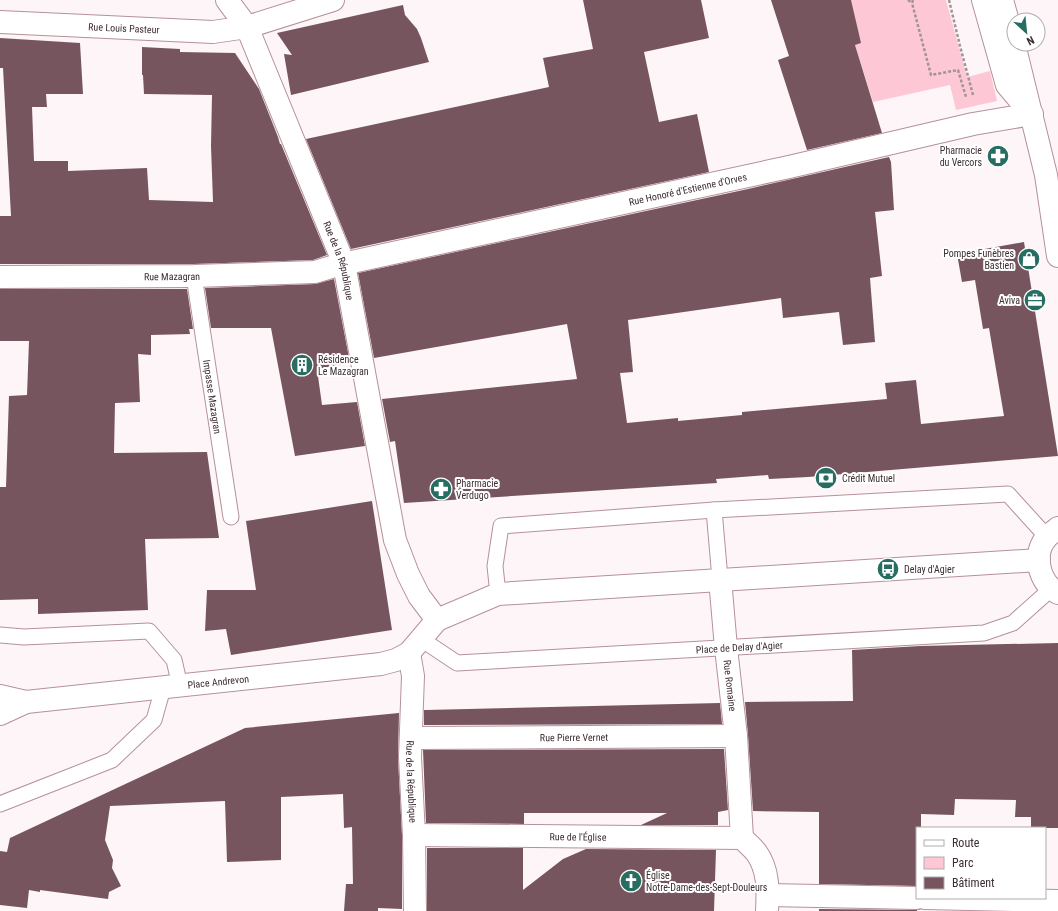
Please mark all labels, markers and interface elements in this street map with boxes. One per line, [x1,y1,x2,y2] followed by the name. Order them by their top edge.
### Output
[1006,12,1046,52] north arrow
[88,21,160,35] street label: Rue Louis Pasteur
[1024,33,1036,48] text: N
[985,143,1011,169] pharmacy icon: Pharmacie du Vercors
[940,145,982,168] place label: Pharmacie du Vercors
[628,171,748,208] street label: Rue Honoré d'Estienne d'Orves
[321,220,356,301] street label: Rue de la République
[1016,246,1042,272] shop icon: Pompes Funèbres Bastien
[943,248,1014,271] place label: Pompes Funèbres Bastien
[144,271,200,282] street label: Rue Mazagran
[1022,287,1048,313] office icon: Aviva
[999,295,1020,306] place label: Aviva
[289,352,315,378] building icon: Résidence Le Mazagran
[318,354,369,377] place label: Résidence Le Mazagran
[201,359,223,435] street label: Impasse Mazagran
[813,465,839,491] bank icon: Crédit Mutuel
[842,473,895,484] place label: Crédit Mutuel
[428,476,454,502] pharmacy icon: Pharmacie Verdugo
[456,478,498,501] place label: Pharmacie Verdugo
[875,556,901,582] bus stop icon: Delay d'Agier
[904,564,955,575] place label: Delay d'Agier
[696,639,783,655] street label: Place de Delay d'Agier
[721,659,738,712] street label: Rue Romaine
[187,673,250,691] street label: Place Andrevon
[540,732,608,743] street label: Rue Pierre Vernet
[404,740,418,823] street label: Rue de la République
[916,827,1046,899] legend
[550,831,607,843] street label: Rue de l'Église
[952,836,980,850] text: Route
[952,856,974,870] text: Parc
[618,868,644,894] church icon: Église Notre-Dame-des-Sept-Douleurs
[646,869,768,893] place label: Église Notre-Dame-des-Sept-Douleurs
[952,876,995,890] text: Bâtiment

